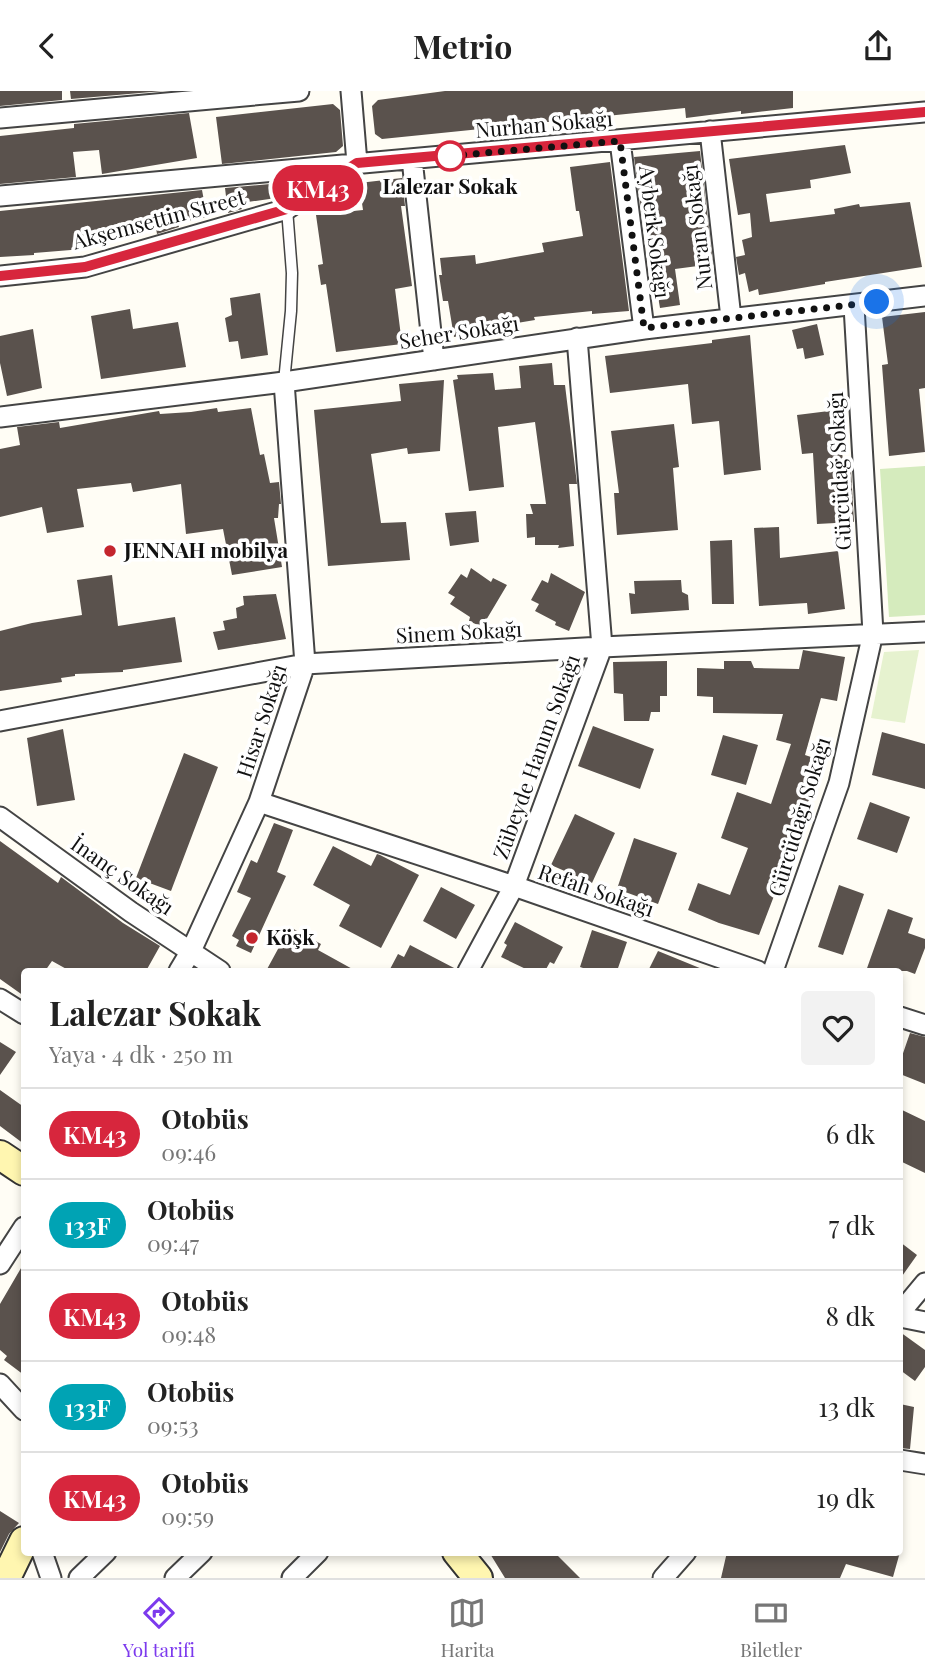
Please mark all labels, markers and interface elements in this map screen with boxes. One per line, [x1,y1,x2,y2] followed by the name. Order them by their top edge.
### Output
[413,24,512,67] text: Metrio
[28,27,66,65] icon: back
[859,27,897,65] icon: share
[474,103,614,143] street label: Nurhan Sokağı
[435,141,465,171] marker: Lalezar Sokak
[634,163,678,300] street label: Ayberk Sokağı
[674,163,718,291] street label: Nuran Sokağı
[269,165,367,211] line badge: KM43
[383,171,518,199] place label: Lalezar Sokak
[286,172,350,204] text: KM43
[68,181,249,255] street label: Akşemsettin Street
[859,284,894,319] your location
[397,308,521,354] street label: Seher Sokağı
[820,391,856,551] street label: Gürcüdağ Sokağı
[123,535,288,563] place label: JENNAH mobilya
[102,543,118,559] marker: JENNAH mobilya
[395,614,523,648] street label: Sinem Sokağı
[485,650,585,862] street label: Zübeyde Hanım Sokağı
[229,660,292,781] street label: Hisar Sokağı
[761,733,836,899] street label: Gürcüdağı Sokağı
[66,829,180,920] street label: İnanç Sokağı
[535,856,658,922] street label: Refah Sokağı
[266,922,315,950] place label: Köşk
[244,930,260,946] marker: Köşk
[49,990,261,1034] text: Lalezar Sokak
[801,991,875,1065] button: heart
[49,1038,233,1069] text: Yaya · 4 dk · 250 m
[161,1101,249,1136] text: Otobüs
[826,1116,875,1151] text: 6 dk
[63,1118,126,1150] text: KM43
[161,1136,216,1167] text: 09:46
[147,1192,234,1227] text: Otobüs
[829,1207,875,1242] text: 7 dk
[64,1209,111,1241] text: 133F
[147,1227,199,1258] text: 09:47
[161,1283,249,1318] text: Otobüs
[826,1298,875,1333] text: 8 dk
[63,1300,126,1332] text: KM43
[161,1318,216,1349] text: 09:48
[147,1374,234,1409] text: Otobüs
[818,1389,875,1424] text: 13 dk
[64,1391,111,1423] text: 133F
[147,1409,199,1440] text: 09:53
[161,1465,249,1500] text: Otobüs
[816,1480,875,1515] text: 19 dk
[63,1482,126,1514] text: KM43
[161,1500,214,1531] text: 09:59
[123,1594,195,1662] tab: Yol tarifi
[440,1594,494,1662] tab: Harita
[740,1594,802,1662] tab: Biletler

